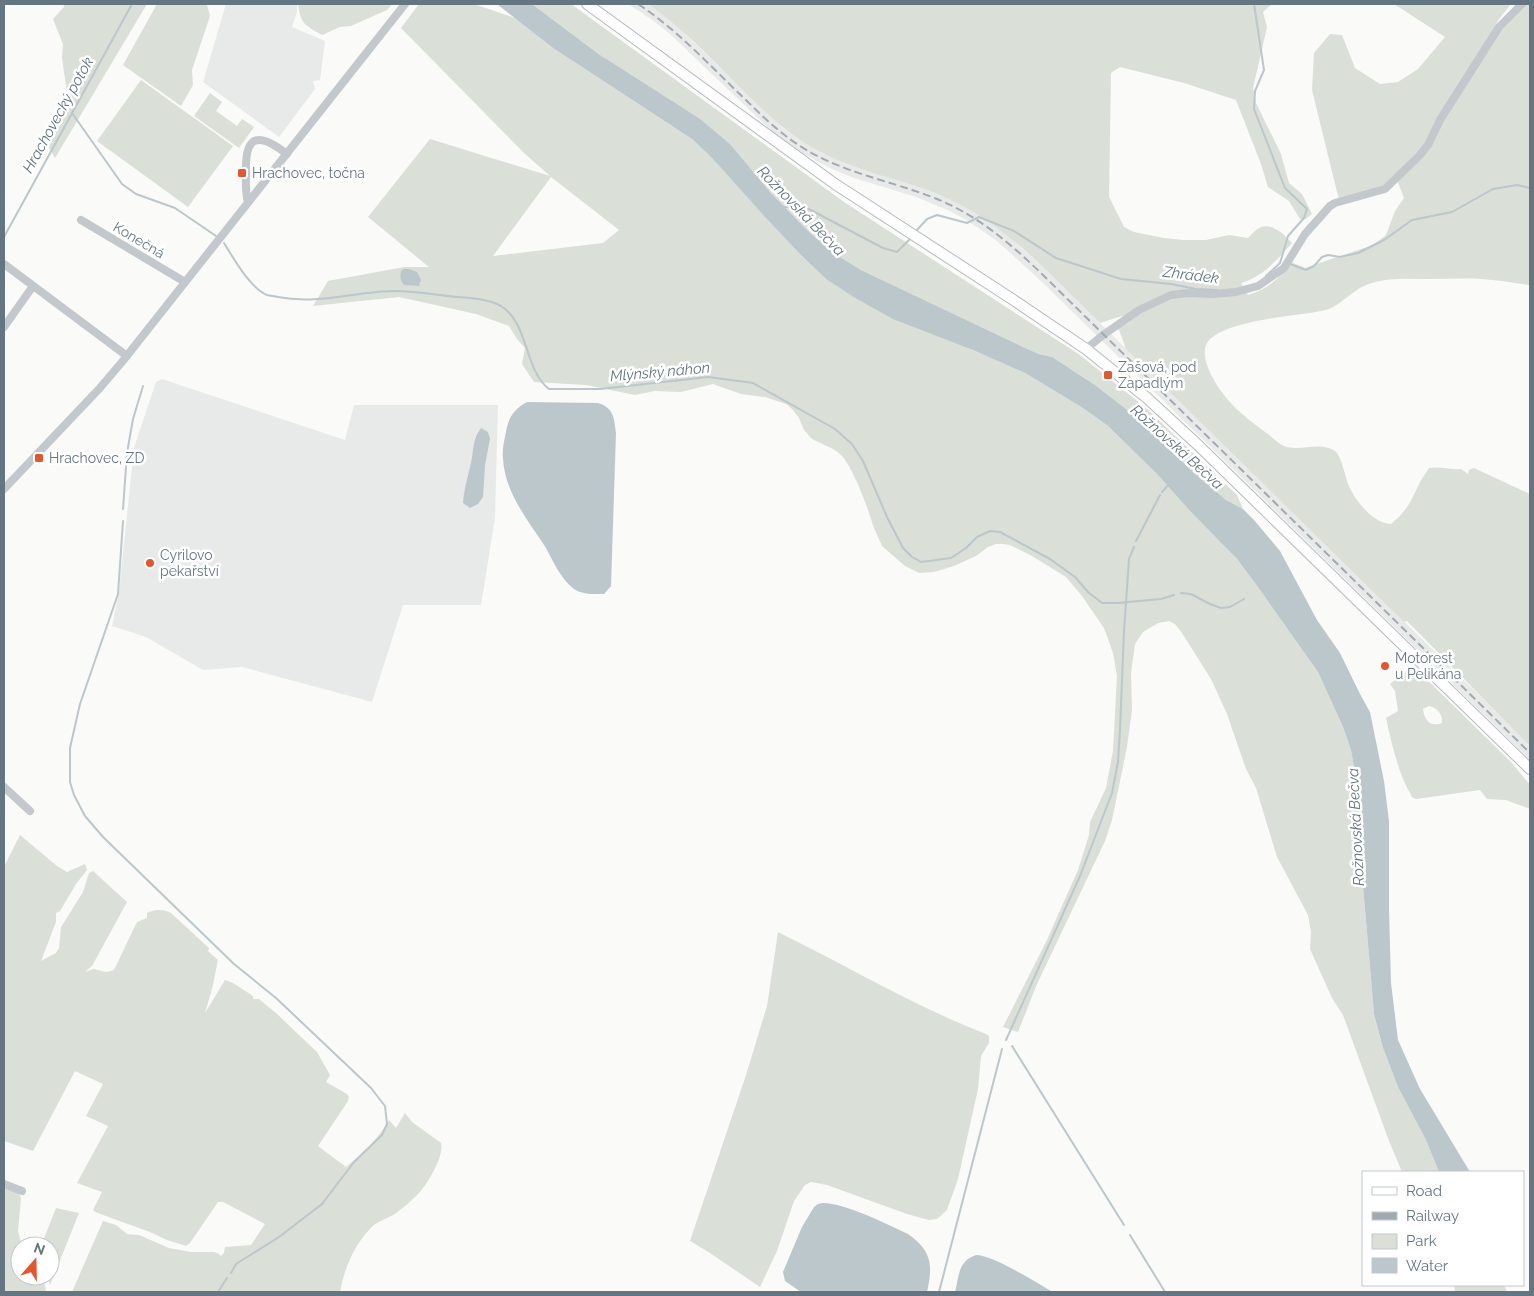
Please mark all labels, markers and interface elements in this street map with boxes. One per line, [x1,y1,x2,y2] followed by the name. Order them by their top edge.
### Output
[19,54,97,176] water label: Hrachovecký potok
[754,162,848,260] water label: Rožnovská Bečva
[252,165,365,181] place label: Hrachovec, točna
[236,167,248,179] marker: Hrachovec, točna
[111,219,167,261] street label: Konečná
[1161,263,1220,287] water label: Zhrádek
[609,359,711,385] water label: Mlýnský náhon
[1118,359,1197,391] place label: Zašová, pod Zapadlým
[1102,369,1114,381] marker: Zašová, pod Zapadlým
[1127,401,1227,493] water label: Rožnovská Bečva
[49,450,144,466] place label: Hrachovec, ZD
[33,452,45,464] marker: Hrachovec, ZD
[160,547,220,579] place label: Cyrilovo pekařství
[144,557,156,569] marker: Cyrilovo pekařství
[1395,650,1461,682] place label: Motorest u Pelikána
[1379,660,1391,672] marker: Motorest u Pelikána
[1344,768,1368,886] water label: Rožnovská Bečva
[1362,1171,1524,1286] legend
[1406,1182,1442,1200] text: Road
[1406,1207,1459,1225] text: Railway
[1406,1232,1437,1250] text: Park
[10,1236,60,1286] north arrow
[32,1239,47,1258] text: N
[1406,1257,1449,1275] text: Water

